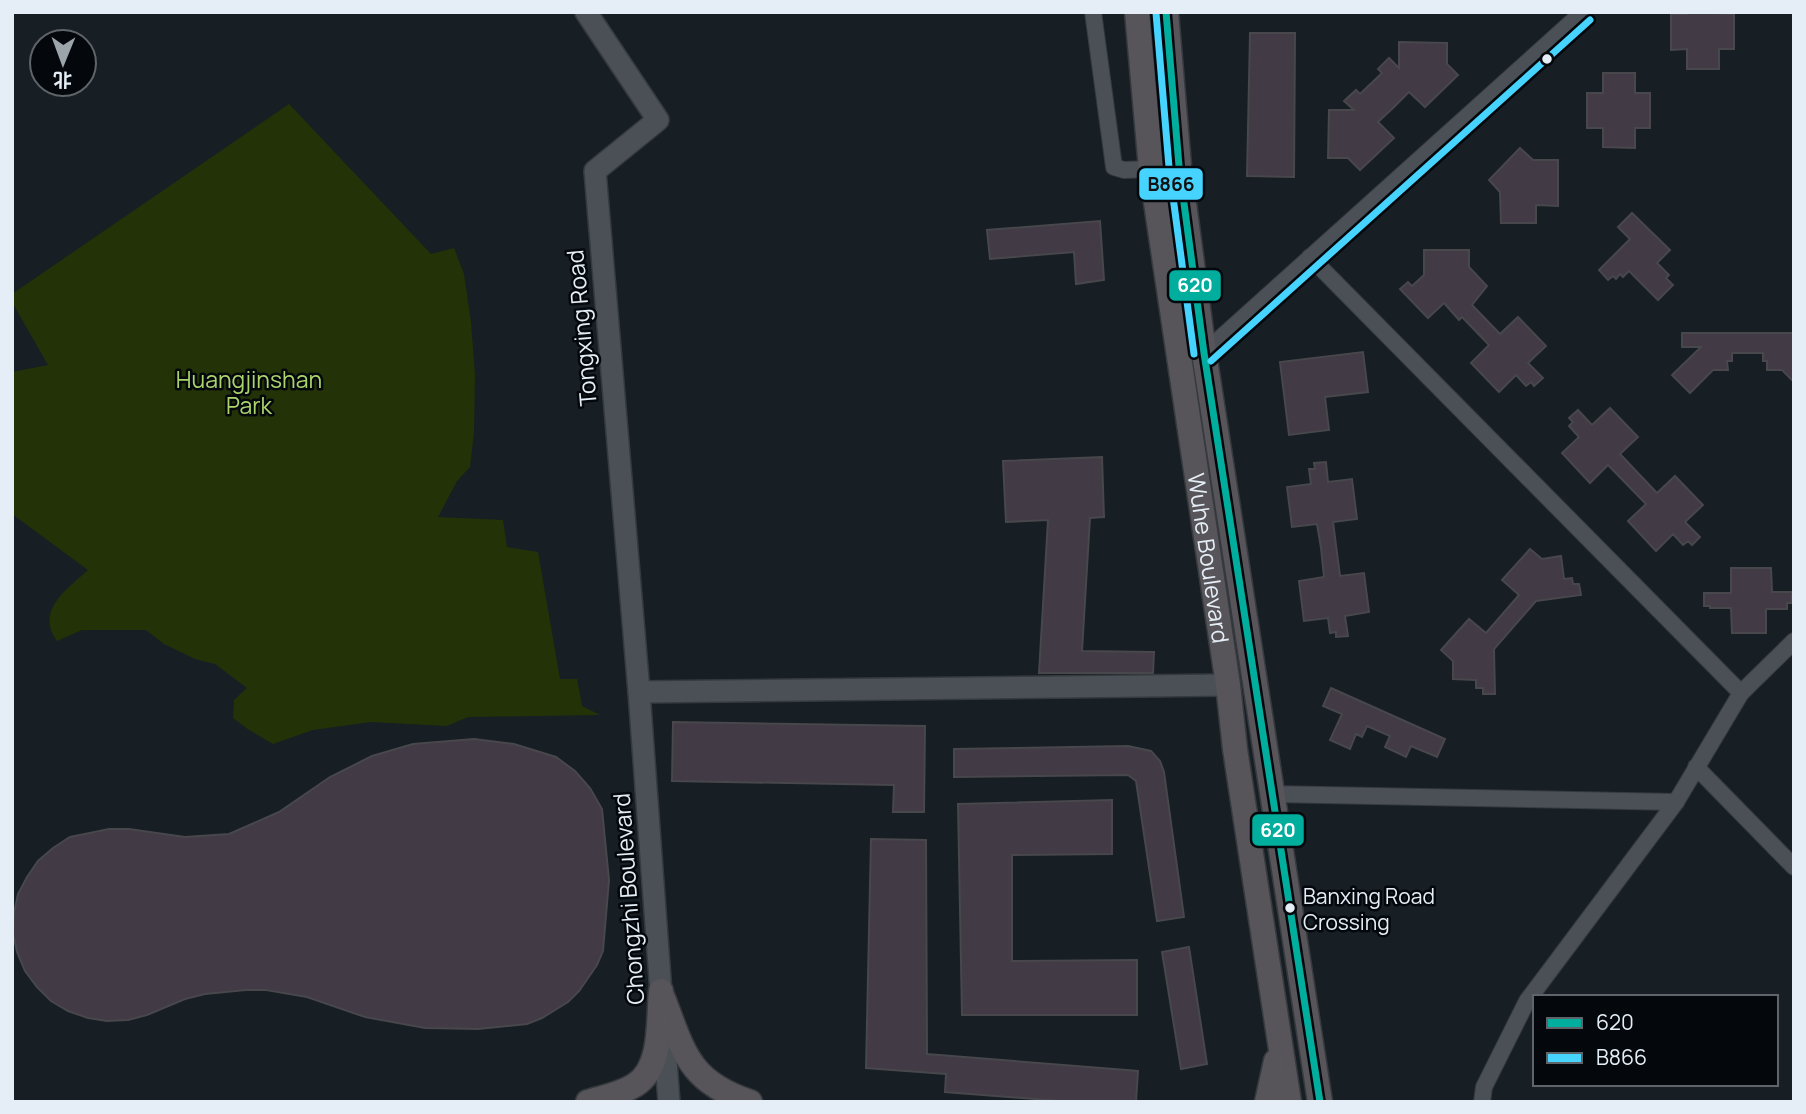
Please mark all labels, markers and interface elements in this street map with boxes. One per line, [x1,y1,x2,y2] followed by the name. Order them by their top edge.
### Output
[28,28,98,98] north arrow
[1540,52,1554,66] unlabelled marker
[53,67,72,93] text: 北
[1138,167,1204,201] line badge: B866
[1147,171,1195,197] text: B866
[558,249,604,407] street label: Tongxing Road
[1168,269,1222,302] line badge: 620
[1177,272,1213,298] text: 620
[176,363,322,421] park label: Huangjinshan Park
[1181,471,1238,645] street label: Wuhe Boulevard
[605,792,651,1006] street label: Chongzhi Boulevard
[1251,813,1305,847] line badge: 620
[1260,817,1296,843] text: 620
[1303,882,1435,936] place label: Banxing Road Crossing
[1283,901,1297,915] marker: Banxing Road Crossing
[1533,995,1778,1086] legend
[1596,1008,1634,1036] text: 620
[1596,1043,1647,1071] text: B866

